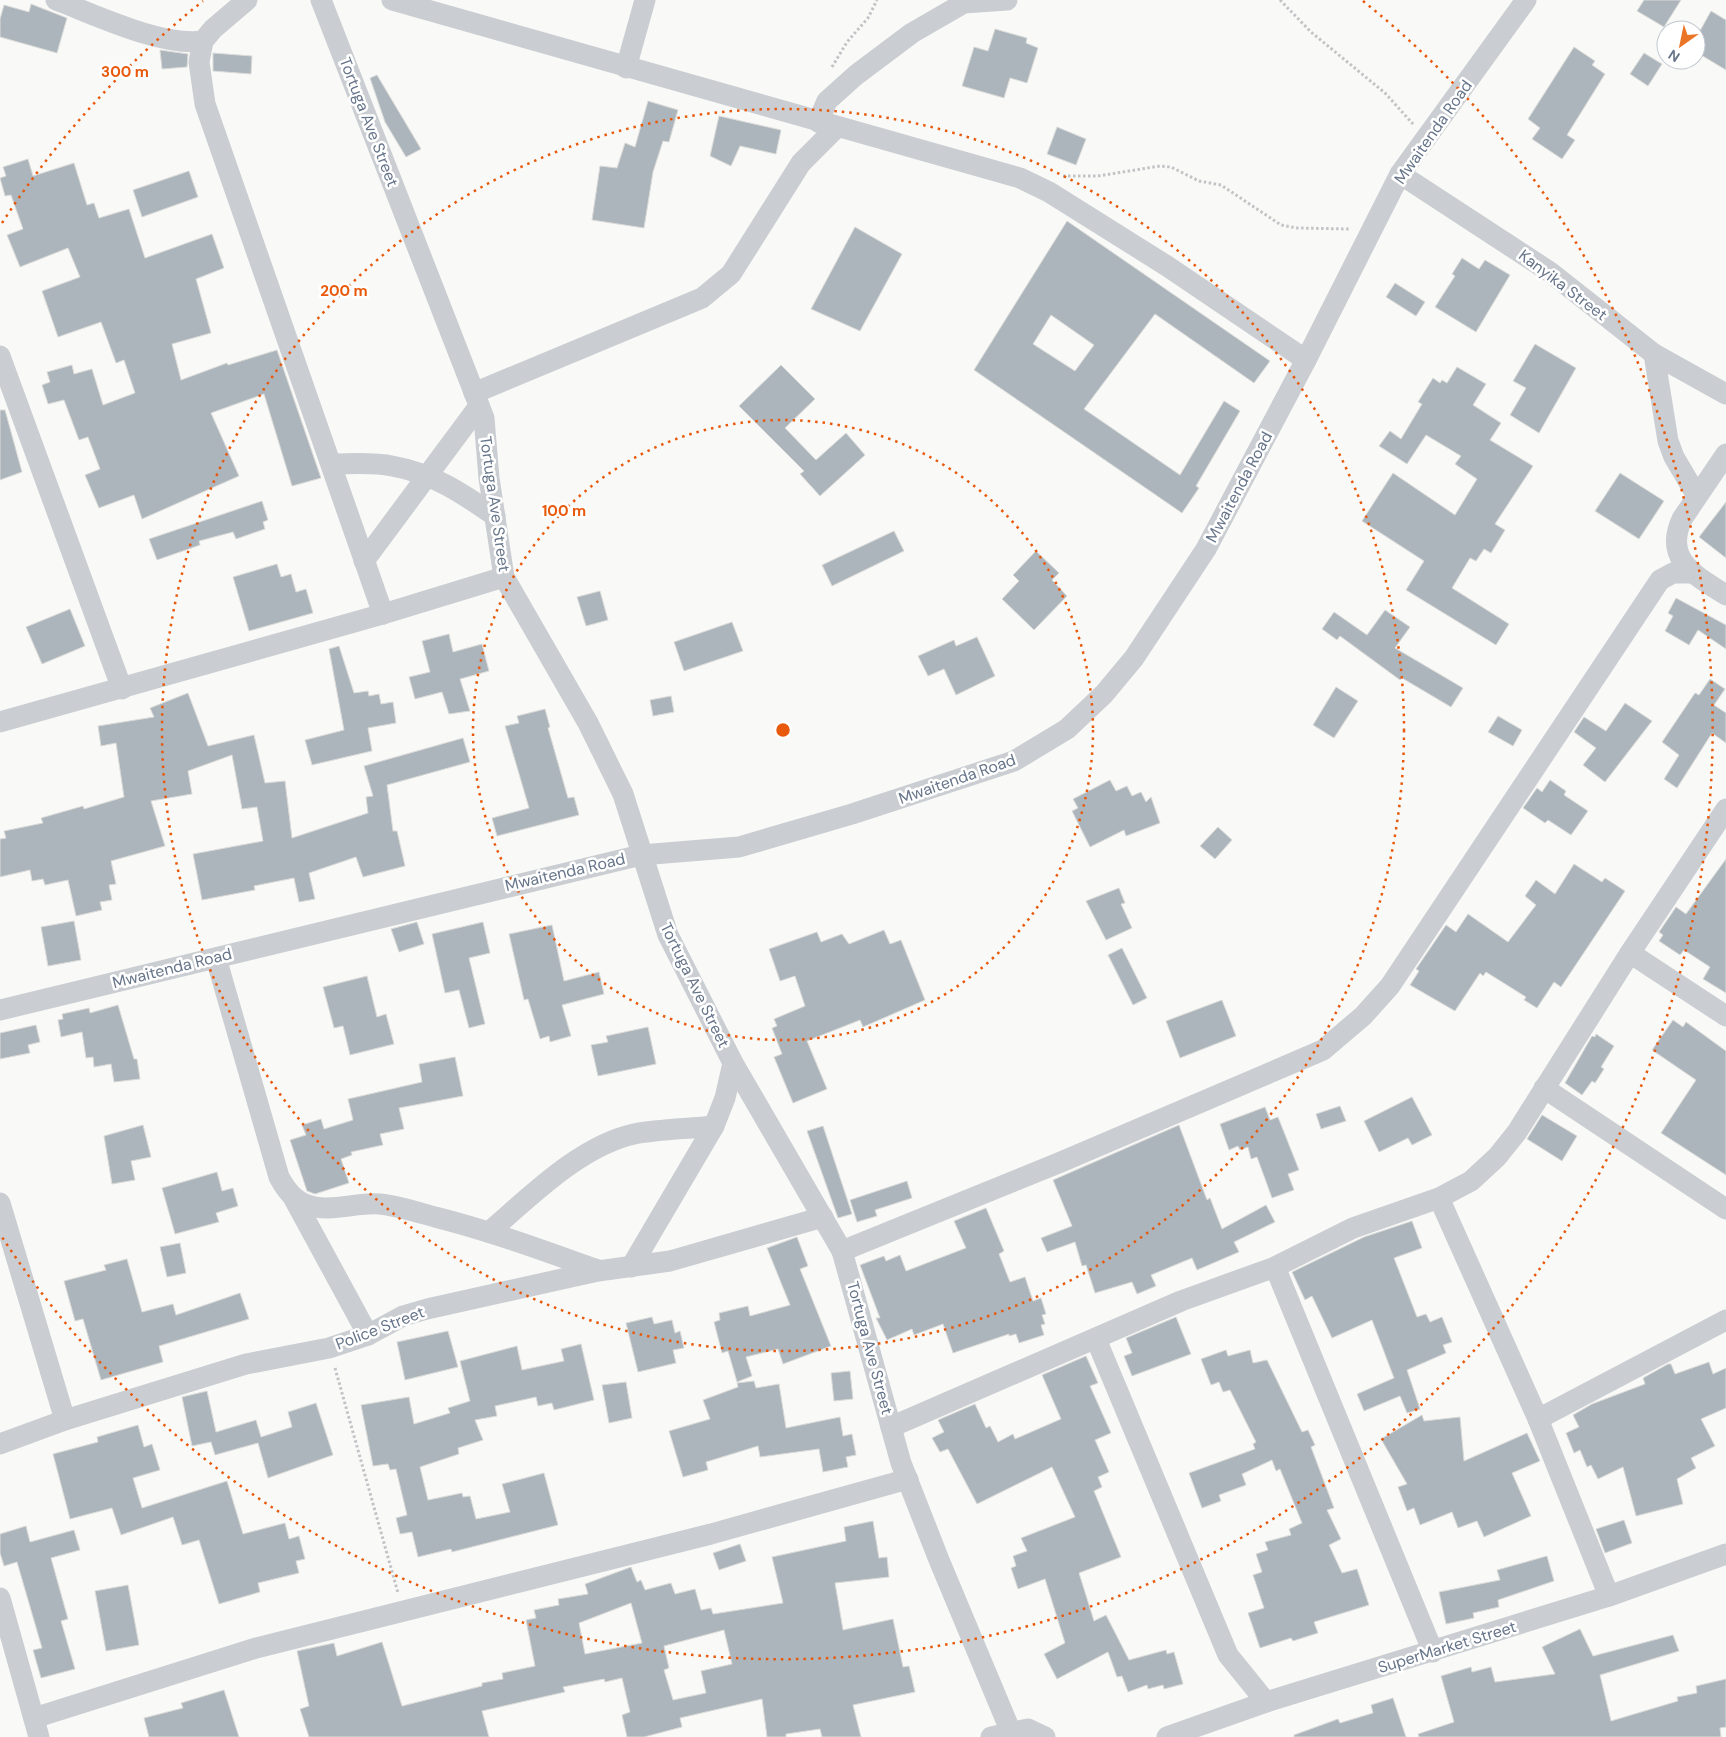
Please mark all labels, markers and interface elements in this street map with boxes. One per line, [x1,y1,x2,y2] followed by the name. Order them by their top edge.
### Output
[1656,20,1706,70] north arrow
[1665,46,1683,66] text: N
[335,54,403,190] street label: Tortuga Ave Street
[101,62,149,82] text: 300 m
[1389,76,1477,188] street label: Mwaitenda Road
[1514,245,1612,325] street label: Kanyika Street
[320,281,368,301] text: 200 m
[1201,428,1277,546] street label: Mwaitenda Road
[475,435,515,573] street label: Tortuga Ave Street
[542,501,586,521] text: 100 m
[774,721,792,739] centre of rings
[896,749,1018,809] street label: Mwaitenda Road
[503,848,627,896] street label: Mwaitenda Road
[656,919,734,1051] street label: Tortuga Ave Street
[110,943,234,993] street label: Mwaitenda Road
[842,1279,898,1417] street label: Tortuga Ave Street
[333,1301,427,1355] street label: Police Street
[1375,1616,1519,1678] street label: SuperMarket Street

